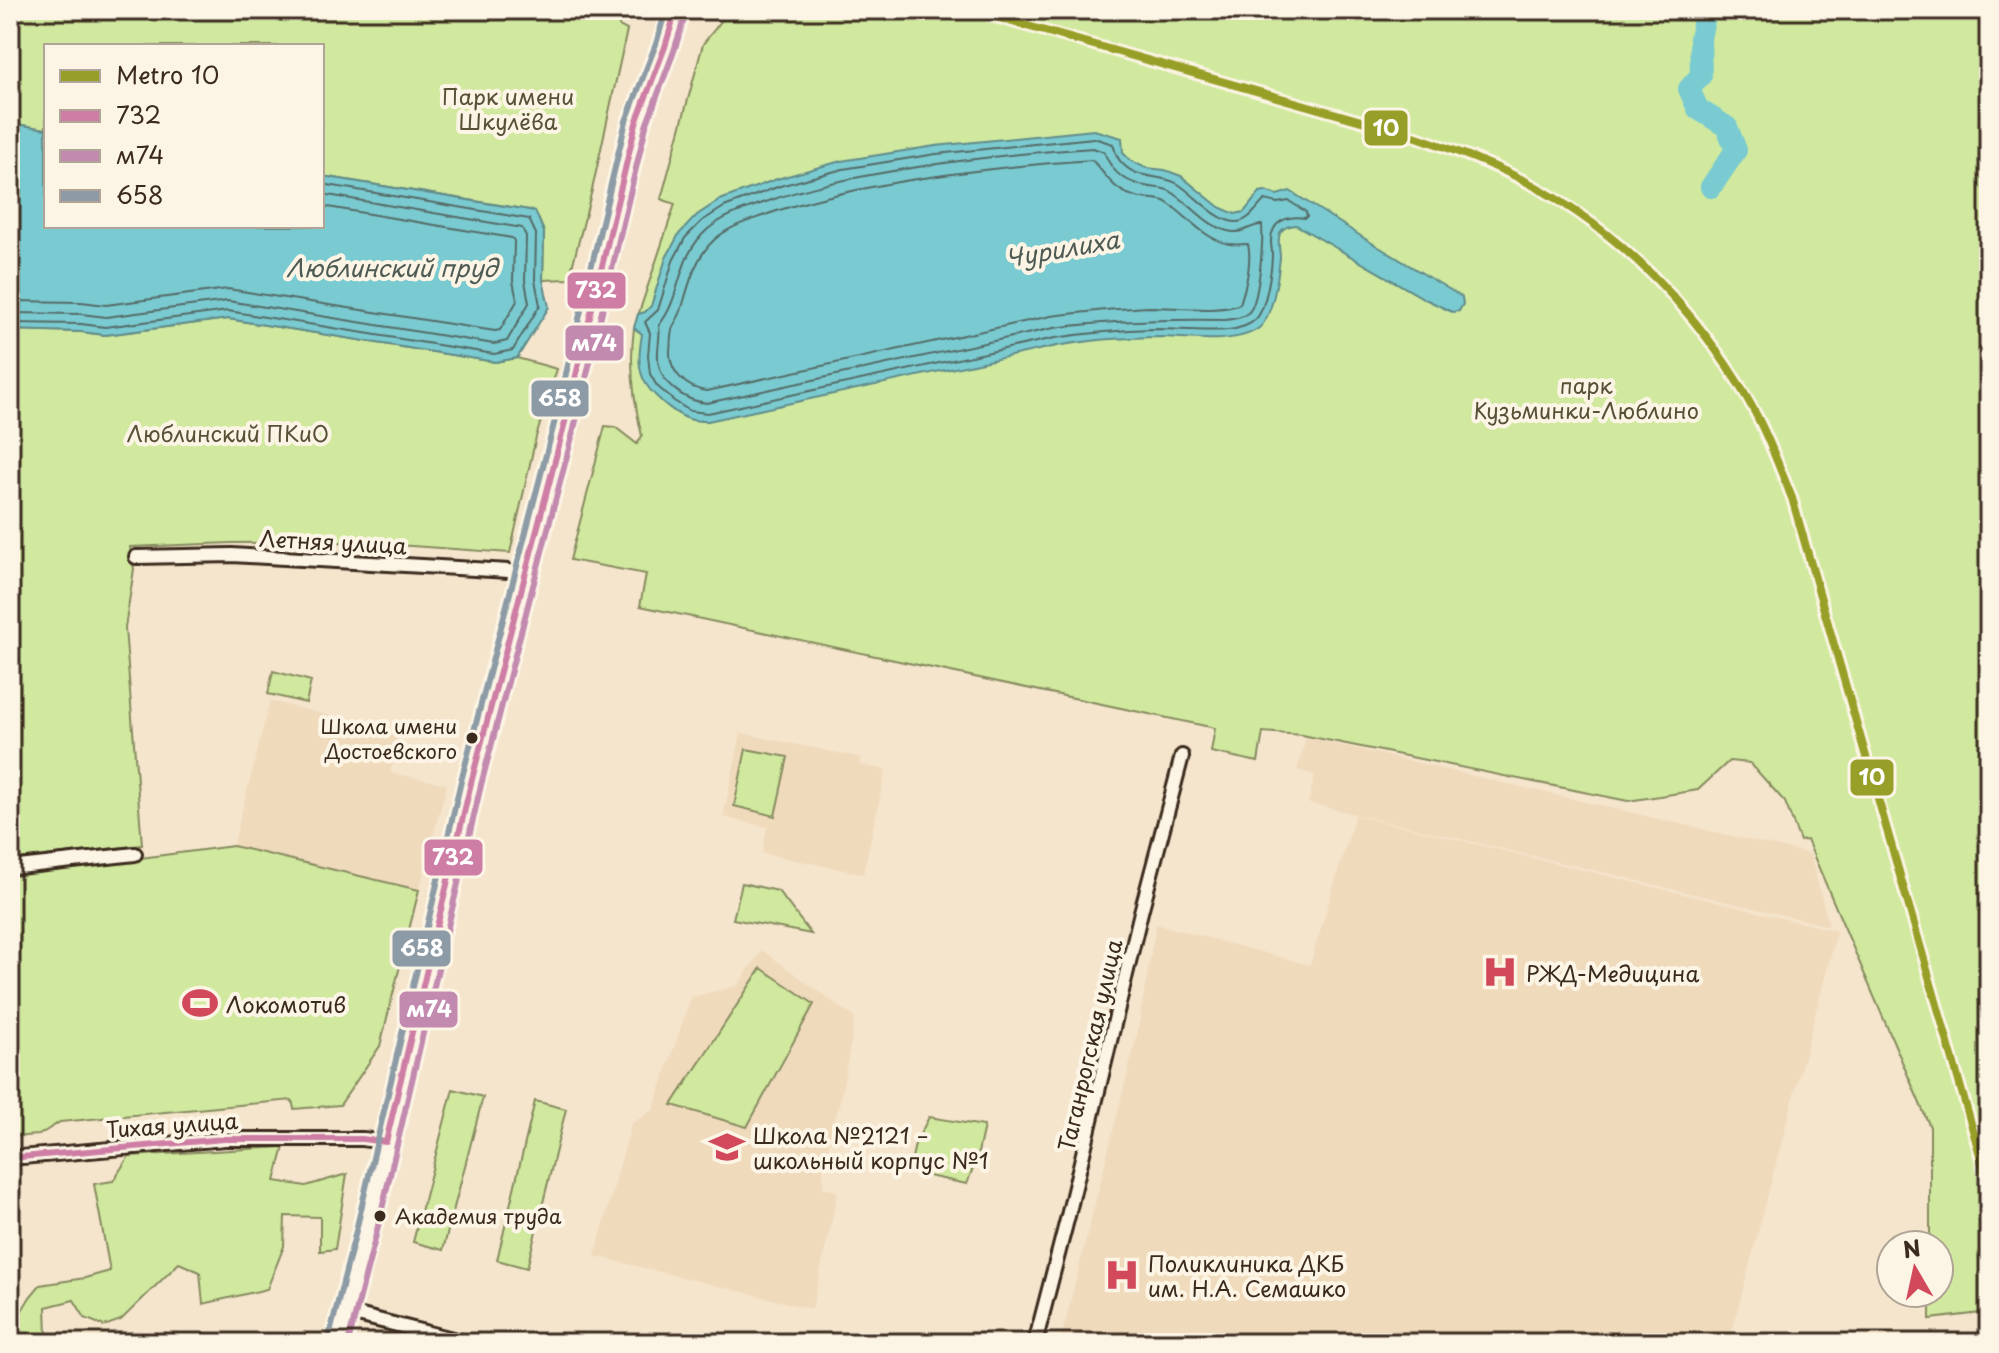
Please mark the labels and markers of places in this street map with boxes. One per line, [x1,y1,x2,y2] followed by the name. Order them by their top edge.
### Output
[321,711,457,766] place label: Школа имени Достоевского
[464,730,480,746] marker: Школа имени Достоевского
[1481,953,1519,991] hospital icon: РЖД-Медицина
[1526,956,1700,989] place label: РЖД-Медицина
[181,984,219,1022] sports icon: Локомотив
[226,987,346,1020] place label: Локомотив
[753,1118,989,1176] place label: Школа №2121 – школьный корпус №1
[708,1128,746,1166] school or university icon: Школа №2121 – школьный корпус №1
[395,1201,562,1231] place label: Академия труда
[372,1208,388,1224] marker: Академия труда
[1148,1246,1346,1304] place label: Поликлиника ДКБ им. Н.А. Семашко
[1103,1256,1141,1294] hospital icon: Поликлиника ДКБ им. Н.А. Семашко

